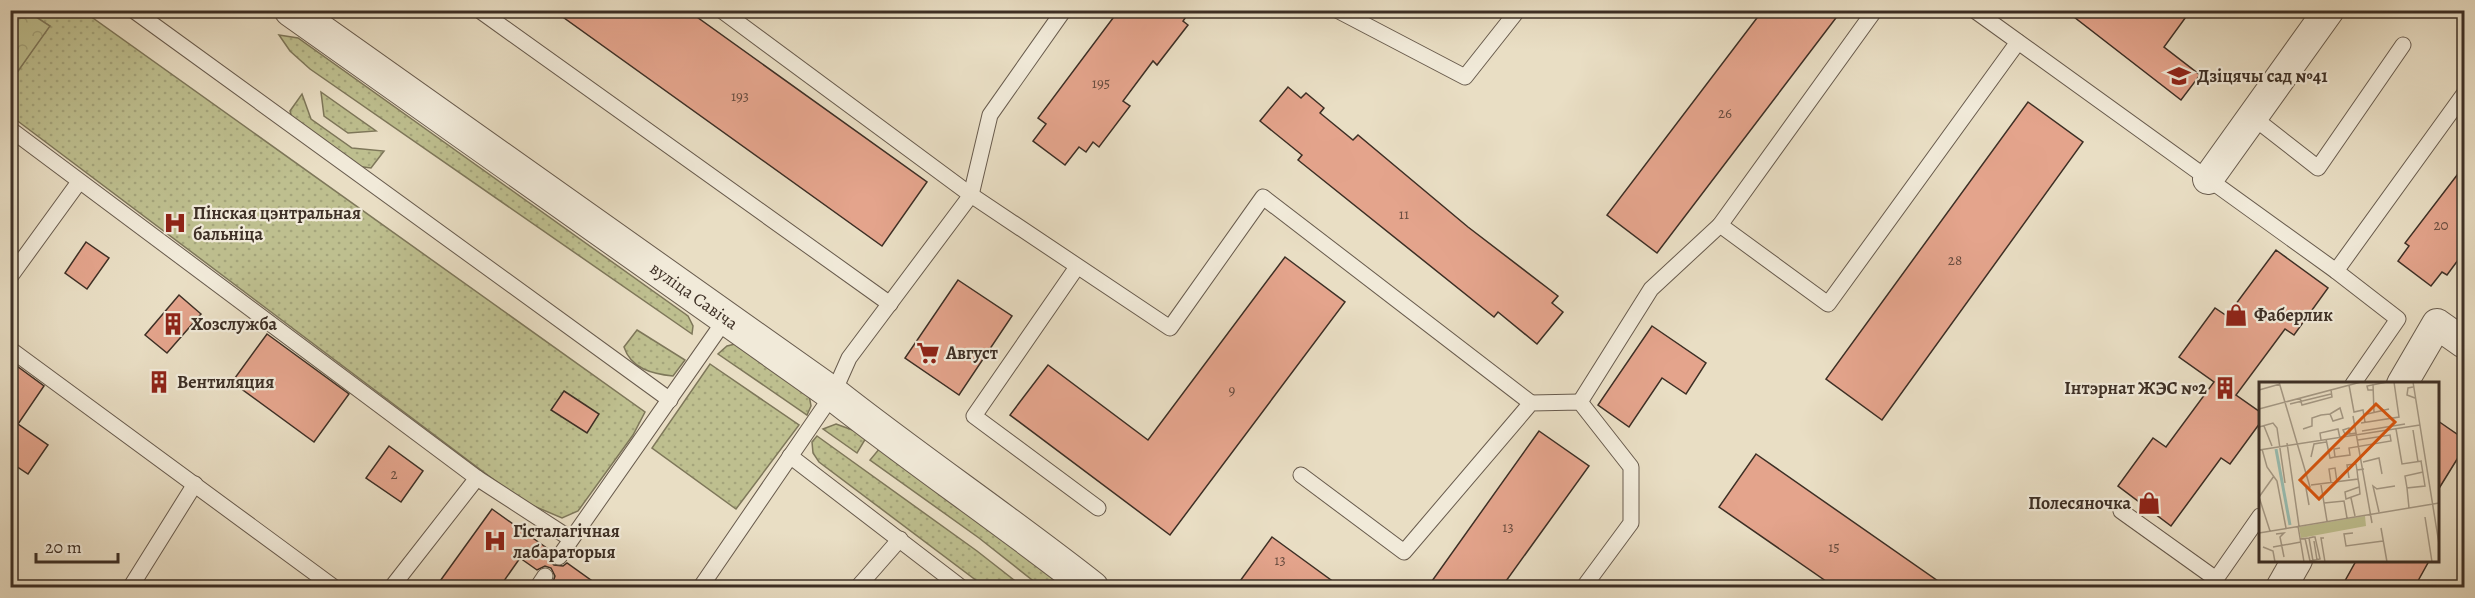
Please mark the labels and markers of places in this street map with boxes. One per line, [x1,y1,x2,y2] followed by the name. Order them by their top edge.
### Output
[2166,63,2192,89] school or university icon: Дзіцячы сад №41
[2197,64,2328,88] place label: Дзіцячы сад №41
[193,201,361,246] place label: Пінская цэнтральная бальніца
[162,210,188,236] hospital icon: Пінская цэнтральная бальніца
[2223,302,2249,328] shop icon: Фаберлик
[2254,303,2333,327] place label: Фаберлик
[160,311,186,337] building icon: Хозслужба
[191,312,278,336] place label: Хозслужба
[915,340,941,366] supermarket icon: Август
[945,341,998,365] place label: Август
[146,369,172,395] building icon: Вентиляция
[177,370,274,394] place label: Вентиляция
[2212,375,2238,401] building icon: Інтэрнат ЖЭС №2
[2064,376,2207,400] place label: Інтэрнат ЖЭС №2
[2136,490,2162,516] shop icon: Полесяночка
[2028,491,2131,515] place label: Полесяночка
[512,519,620,564] place label: Гісталагічная лабараторыя
[482,528,508,554] hospital icon: Гісталагічная лабараторыя

